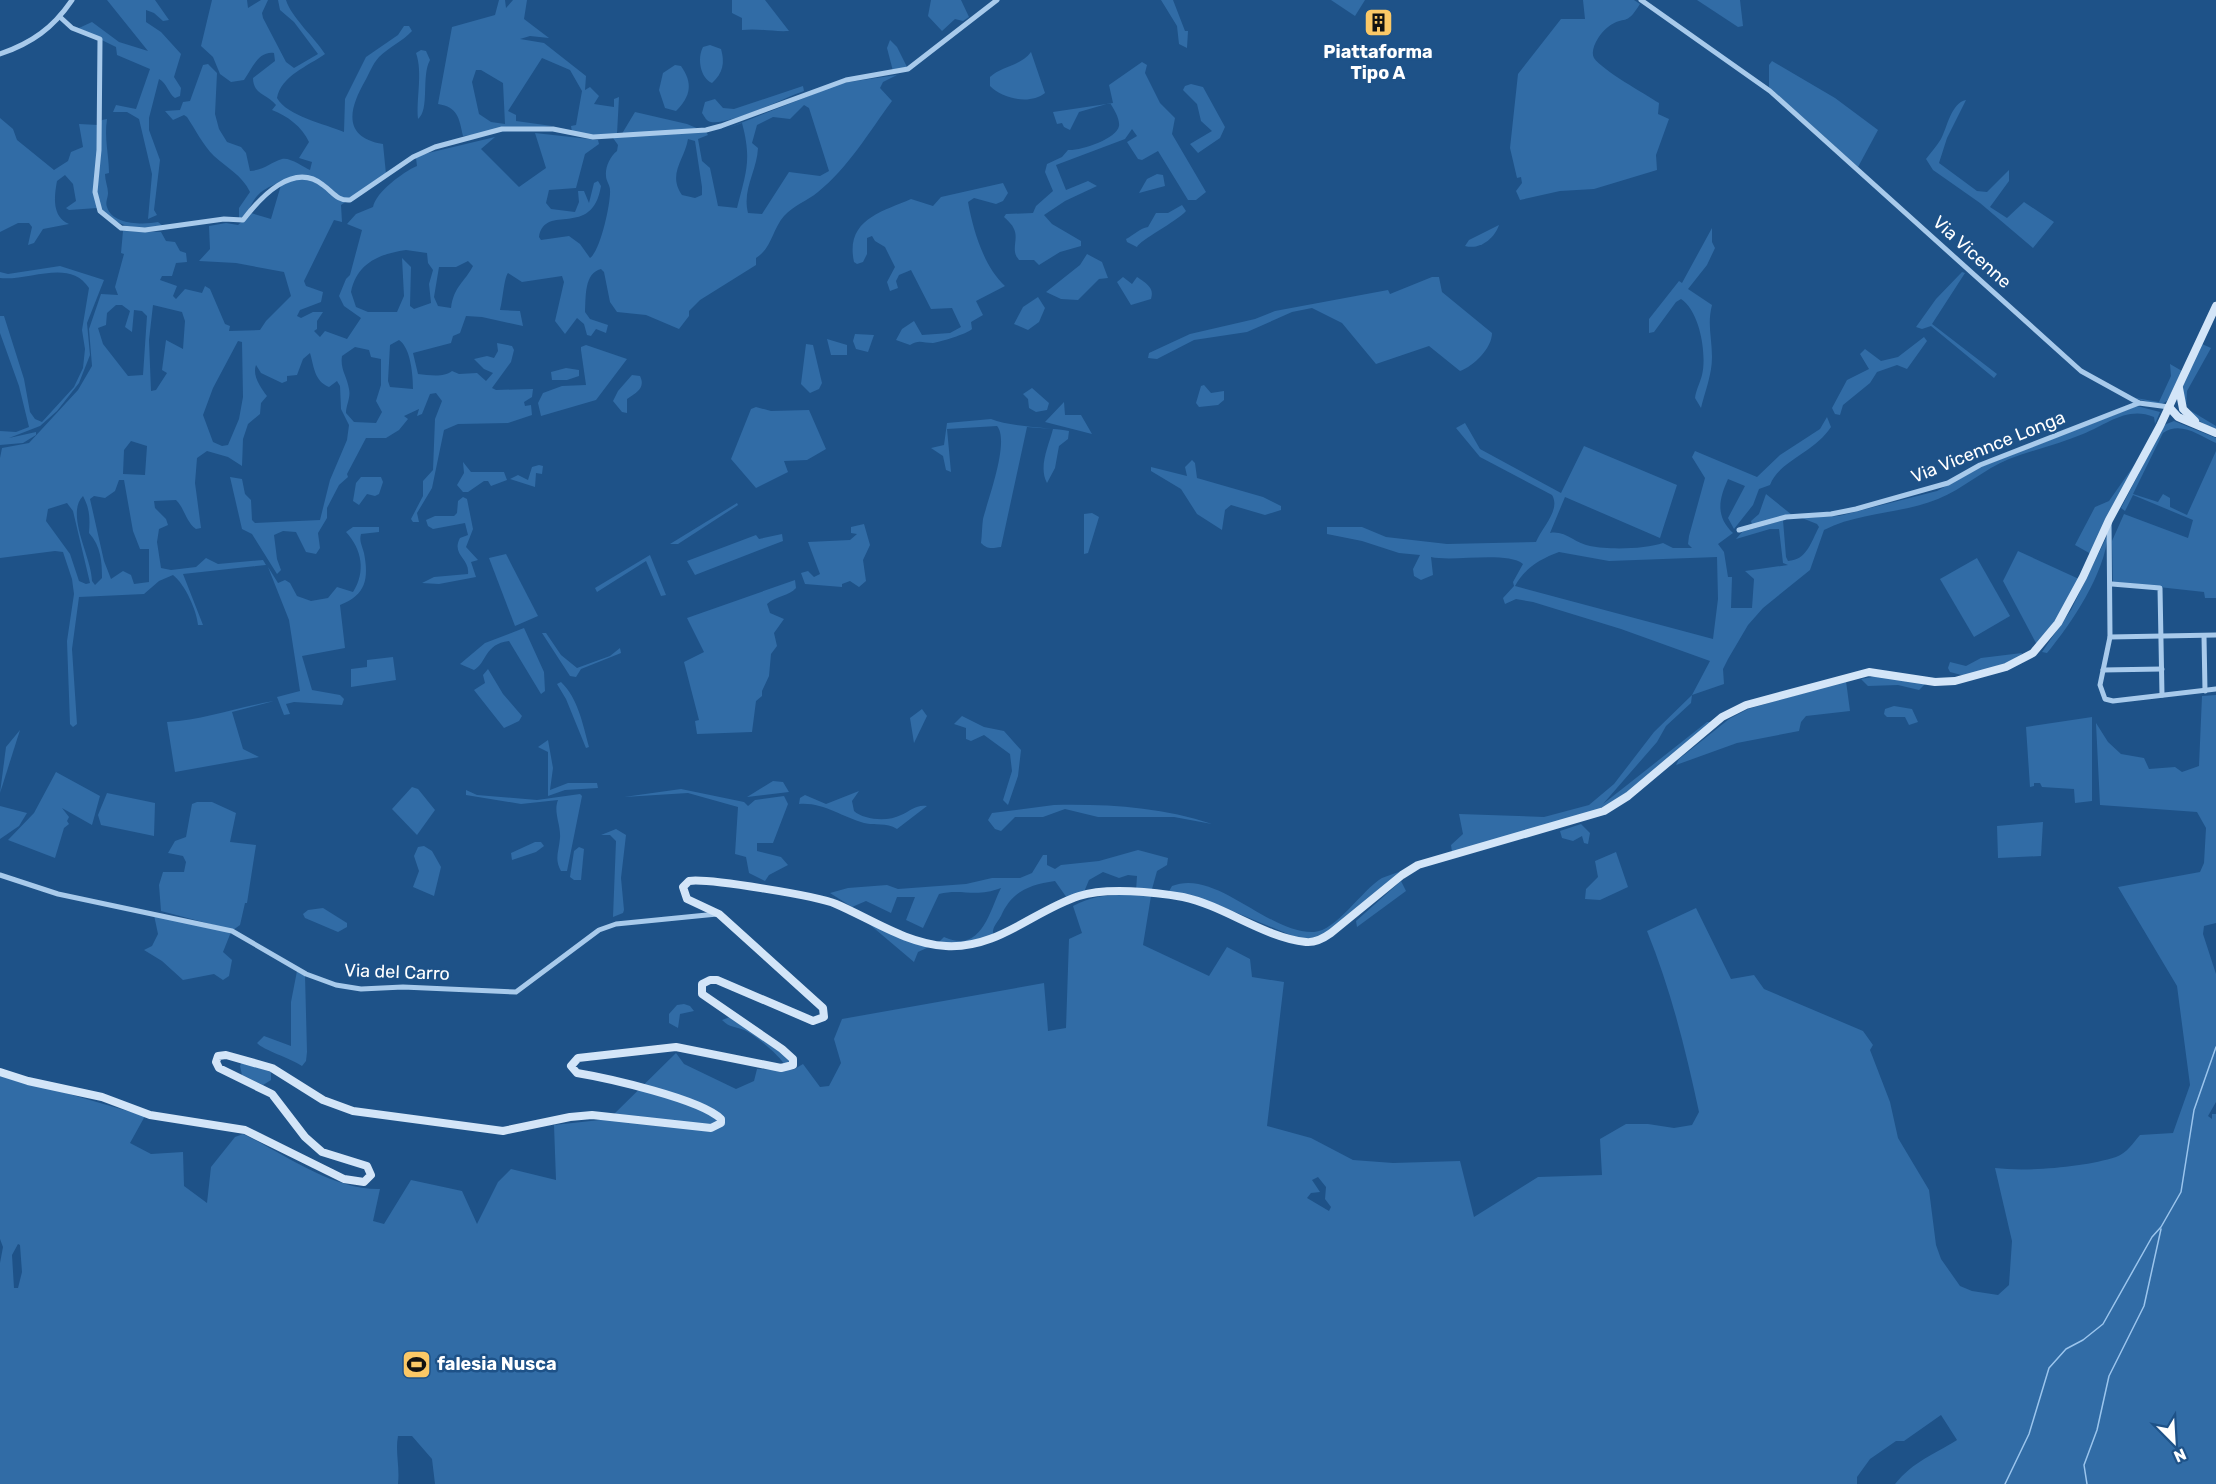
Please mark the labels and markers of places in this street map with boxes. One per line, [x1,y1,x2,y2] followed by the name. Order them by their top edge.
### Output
[1362,7,1394,39] building icon: Piattaforma Tipo A
[1323,41,1433,84] place label: Piattaforma Tipo A
[400,1348,432,1380] sports icon: falesia Nusca
[437,1353,557,1375] place label: falesia Nusca

